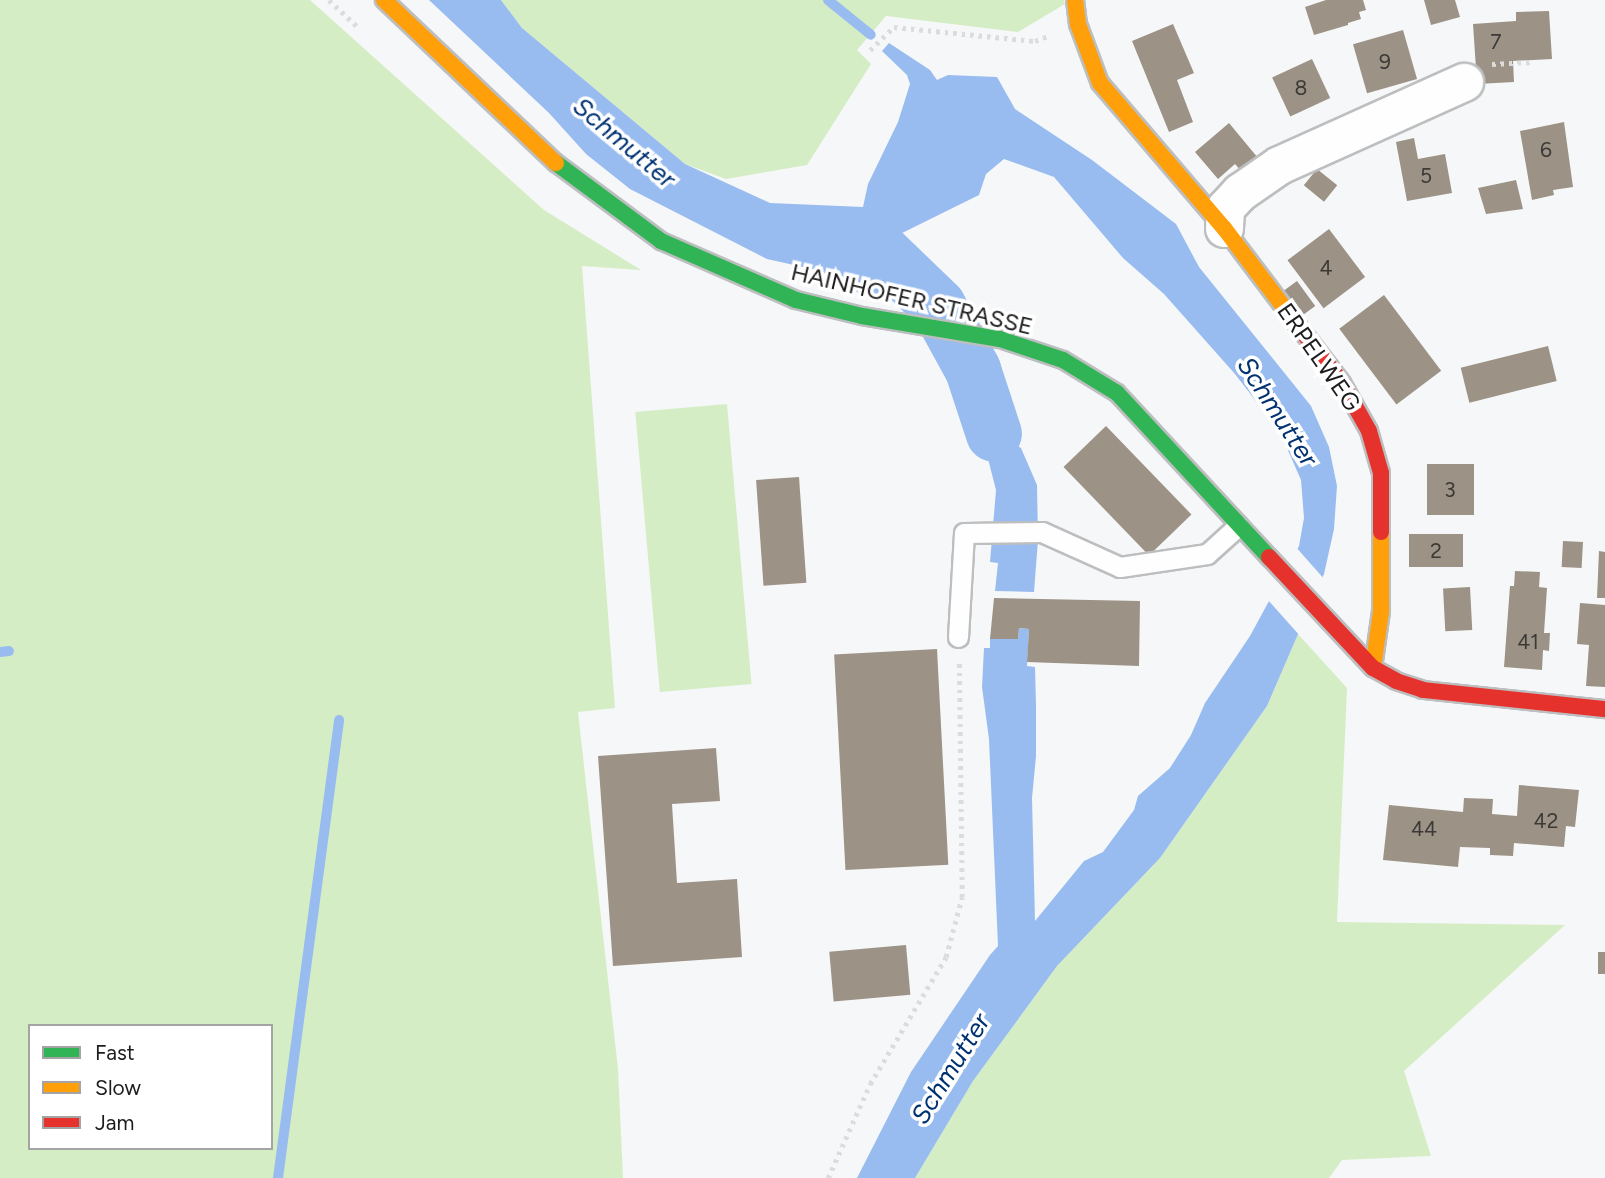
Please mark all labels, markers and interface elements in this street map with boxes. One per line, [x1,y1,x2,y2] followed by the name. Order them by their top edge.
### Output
[1490,29,1502,55] house number: 7
[1379,49,1391,75] house number: 9
[1295,75,1307,101] house number: 8
[566,91,682,195] water label: Schmutter
[1540,137,1552,163] house number: 6
[1420,163,1432,189] house number: 5
[1319,255,1333,281] house number: 4
[788,257,1036,341] street label: HAINHOFER STRASSE
[1271,297,1367,417] street label: ERPELWEG
[1230,351,1324,473] water label: Schmutter
[1444,477,1456,503] house number: 3
[1430,538,1442,564] house number: 2
[1517,629,1539,655] house number: 41
[1534,808,1558,834] house number: 42
[1411,816,1437,842] house number: 44
[905,1008,997,1130] water label: Schmutter
[28,1024,273,1150] legend
[95,1040,135,1065] text: Fast
[95,1075,141,1100] text: Slow
[95,1110,134,1135] text: Jam

